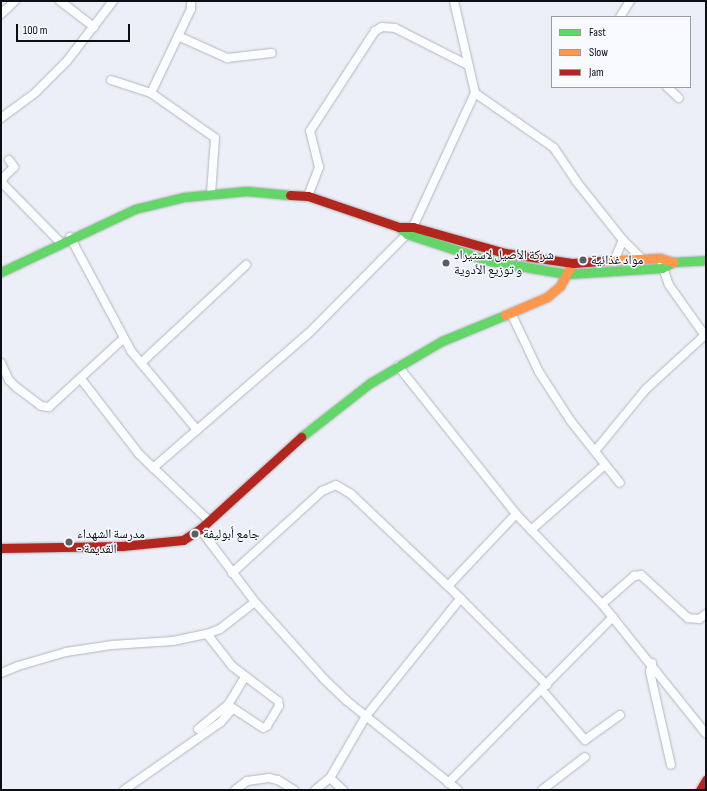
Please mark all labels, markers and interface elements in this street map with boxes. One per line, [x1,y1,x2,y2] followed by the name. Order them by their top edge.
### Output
[18,16,132,42] scale bar
[551,16,691,88] legend
[23,23,48,38] text: 100 m
[589,25,606,40] text: Fast
[589,45,608,60] text: Slow
[589,65,604,80] text: Jam
[454,248,554,279] place label: شركة الأصيل لاستيراد و توزيع الأدوية
[591,252,644,268] place label: مواد غذائية
[578,255,588,265] marker: مواد غذائية
[441,258,451,268] marker: شركة الأصيل لاستيراد و توزيع الأدوية
[203,526,260,542] place label: جامع أبوليفة
[77,527,145,558] place label: مدرسة الشهداء - القديمة
[190,529,200,539] marker: جامع أبوليفة
[64,537,74,547] marker: مدرسة الشهداء - القديمة

